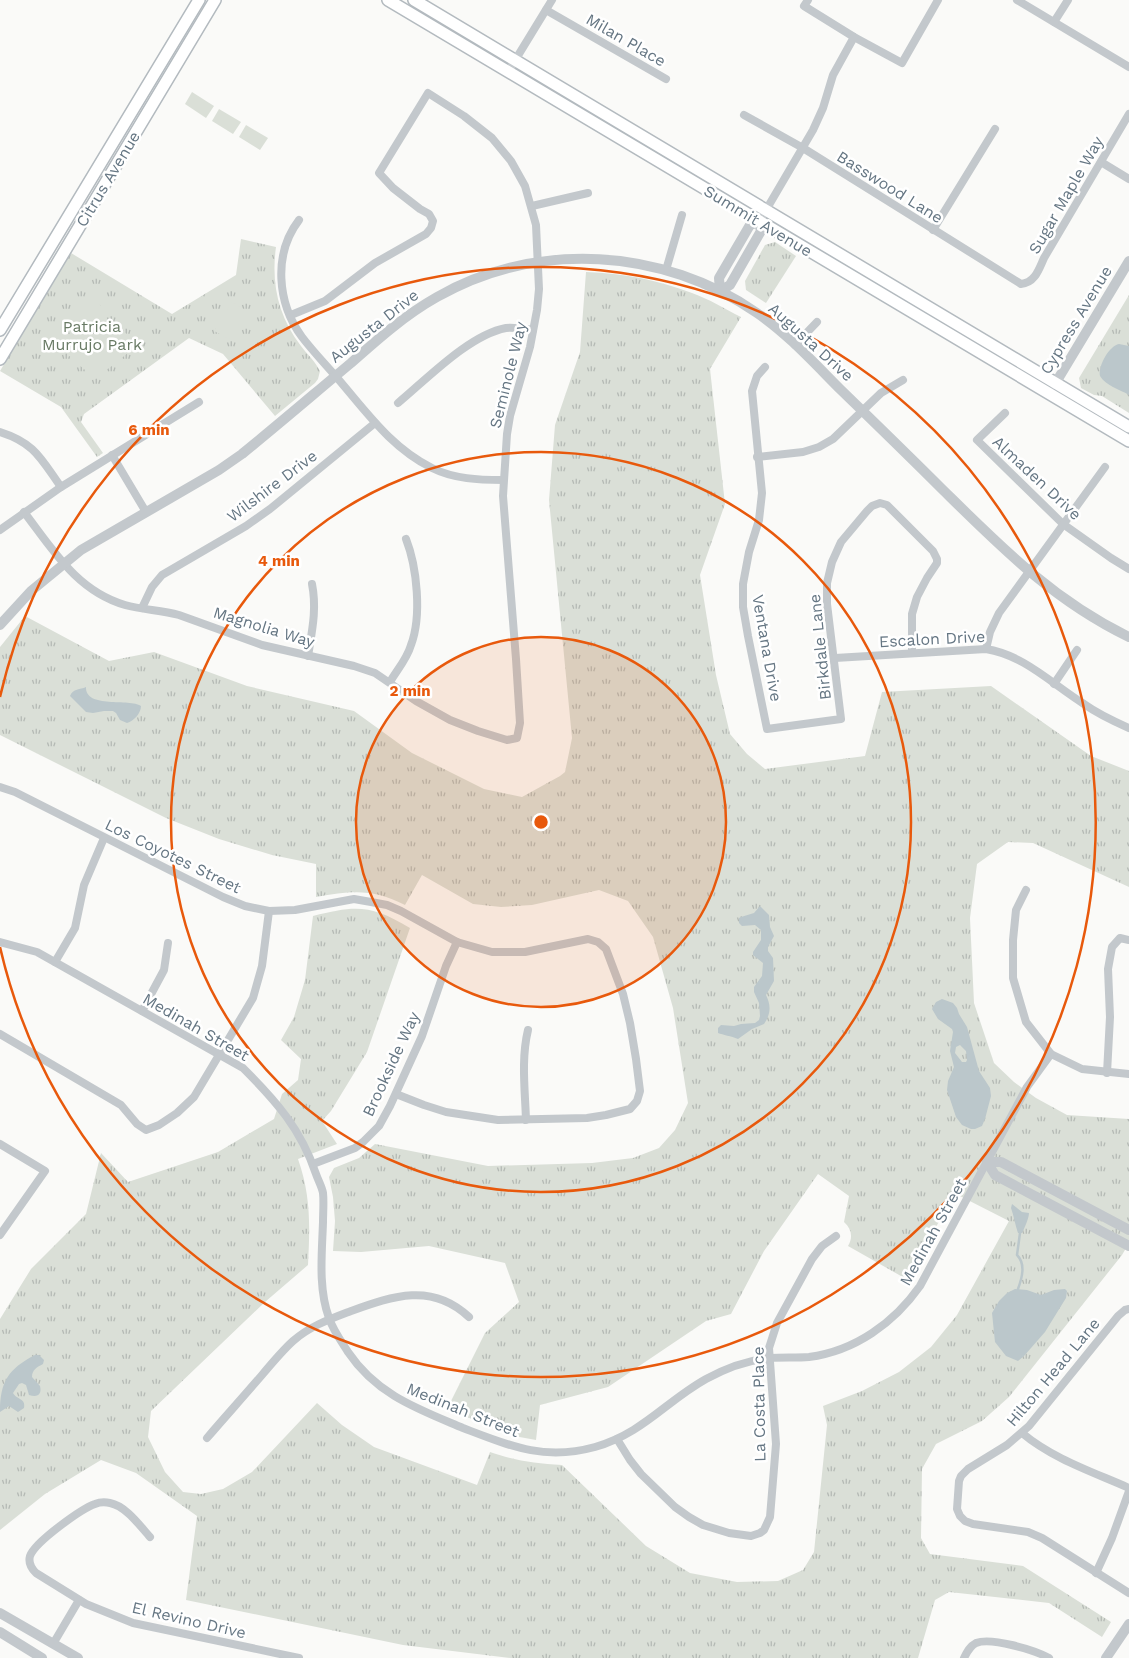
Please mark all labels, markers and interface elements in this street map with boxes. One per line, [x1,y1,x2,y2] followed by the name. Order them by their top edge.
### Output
[583,9,669,71] street label: Milan Place
[72,128,144,230] street label: Citrus Avenue
[1025,132,1108,257] street label: Sugar Maple Way
[833,147,947,227] street label: Basswood Lane
[700,181,816,261] street label: Summit Avenue
[1036,262,1116,378] street label: Cypress Avenue
[326,285,422,367] street label: Augusta Drive
[765,299,857,385] street label: Augusta Drive
[42,317,142,354] park label: Patricia Murrujo Park
[486,319,531,430] street label: Seminole Way
[128,421,170,439] text: 6 min
[989,432,1085,524] street label: Almaden Drive
[223,446,321,526] street label: Wilshire Drive
[258,552,300,570] text: 4 min
[748,593,786,703] street label: Ventana Drive
[805,593,835,701] street label: Birkdale Lane
[211,603,318,652] street label: Magnolia Way
[878,627,986,651] street label: Escalon Drive
[389,682,431,700] text: 2 min
[532,813,550,831] centre of rings
[102,815,244,897] street label: Los Coyotes Street
[139,989,253,1065] street label: Medinah Street
[358,1008,424,1119] street label: Brookside Way
[896,1175,970,1289] street label: Medinah Street
[1002,1314,1104,1430] street label: Hilton Head Lane
[748,1346,770,1462] street label: La Costa Place
[404,1379,522,1441] street label: Medinah Street
[130,1598,248,1642] street label: El Revino Drive

